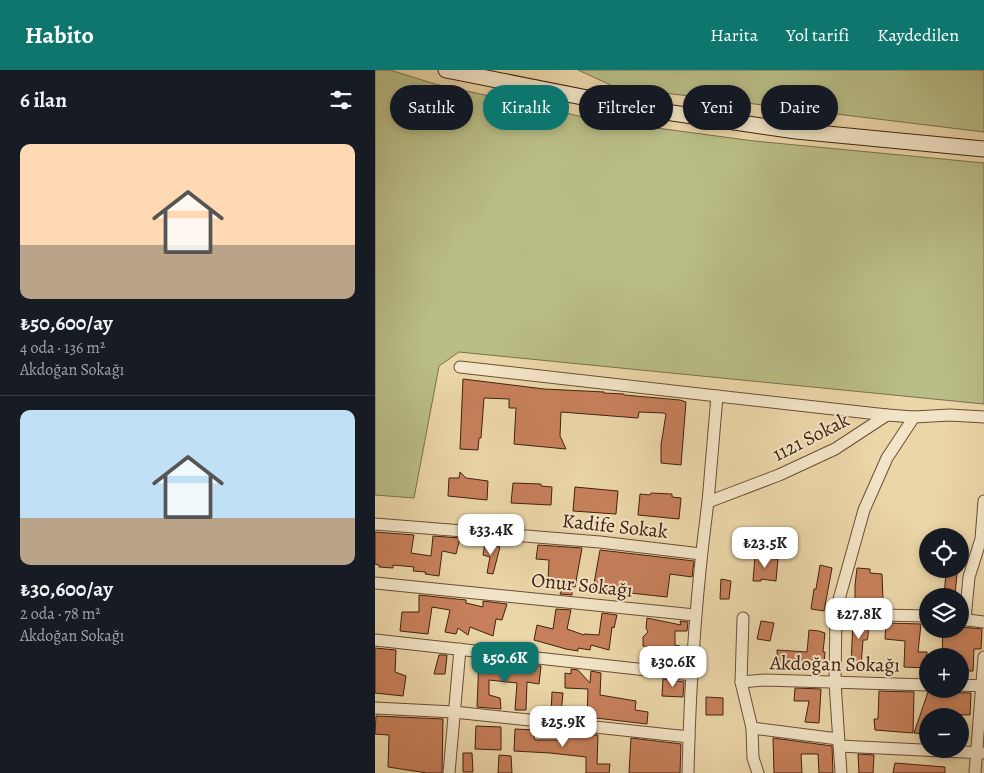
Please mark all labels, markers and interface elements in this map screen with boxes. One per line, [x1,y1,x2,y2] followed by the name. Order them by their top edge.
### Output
[25,19,94,51] text: Habito
[710,23,758,47] text: Harita
[786,23,849,47] text: Yol tarifi
[877,23,959,47] text: Kaydedilen
[390,85,473,130] chip: Satılık
[483,85,569,130] chip: Kiralık
[579,85,673,130] chip: Filtreler
[683,85,751,130] chip: Yeni
[761,85,838,130] chip: Daire
[20,86,67,114] text: 6 ilan
[327,86,355,114] icon: filters
[143,177,233,267] icon: home
[20,309,113,337] text: ₺50,600/ay
[20,337,105,359] text: 4 oda · 136 m²
[20,359,124,381] text: Akdoğan Sokağı
[768,406,854,468] street label: 1121 Sokak
[143,442,233,532] icon: home
[561,507,669,545] street label: Kadife Sokak
[450,514,532,556] pin: ₺33.4K
[469,519,513,541] text: ₺33.4K
[724,526,806,569] pin: ₺23.5K
[919,528,969,758] map controls
[919,528,969,578] button: locate
[743,532,787,554] text: ₺23.5K
[530,566,634,604] street label: Onur Sokağı
[20,575,113,603] text: ₺30,600/ay
[919,588,969,638] button: layers
[818,598,900,640] pin: ₺27.8K
[20,603,101,625] text: 2 oda · 78 m²
[837,603,881,625] text: ₺27.8K
[20,625,124,647] text: Akdoğan Sokağı
[464,642,546,684] pin: ₺50.6K
[632,646,714,688] pin: ₺30.6K
[482,647,528,669] text: ₺50.6K
[919,648,969,698] button: +
[769,649,900,679] street label: Akdoğan Sokağı
[650,651,696,673] text: ₺30.6K
[522,706,604,748] pin: ₺25.9K
[919,708,969,758] button: −
[541,711,585,733] text: ₺25.9K

